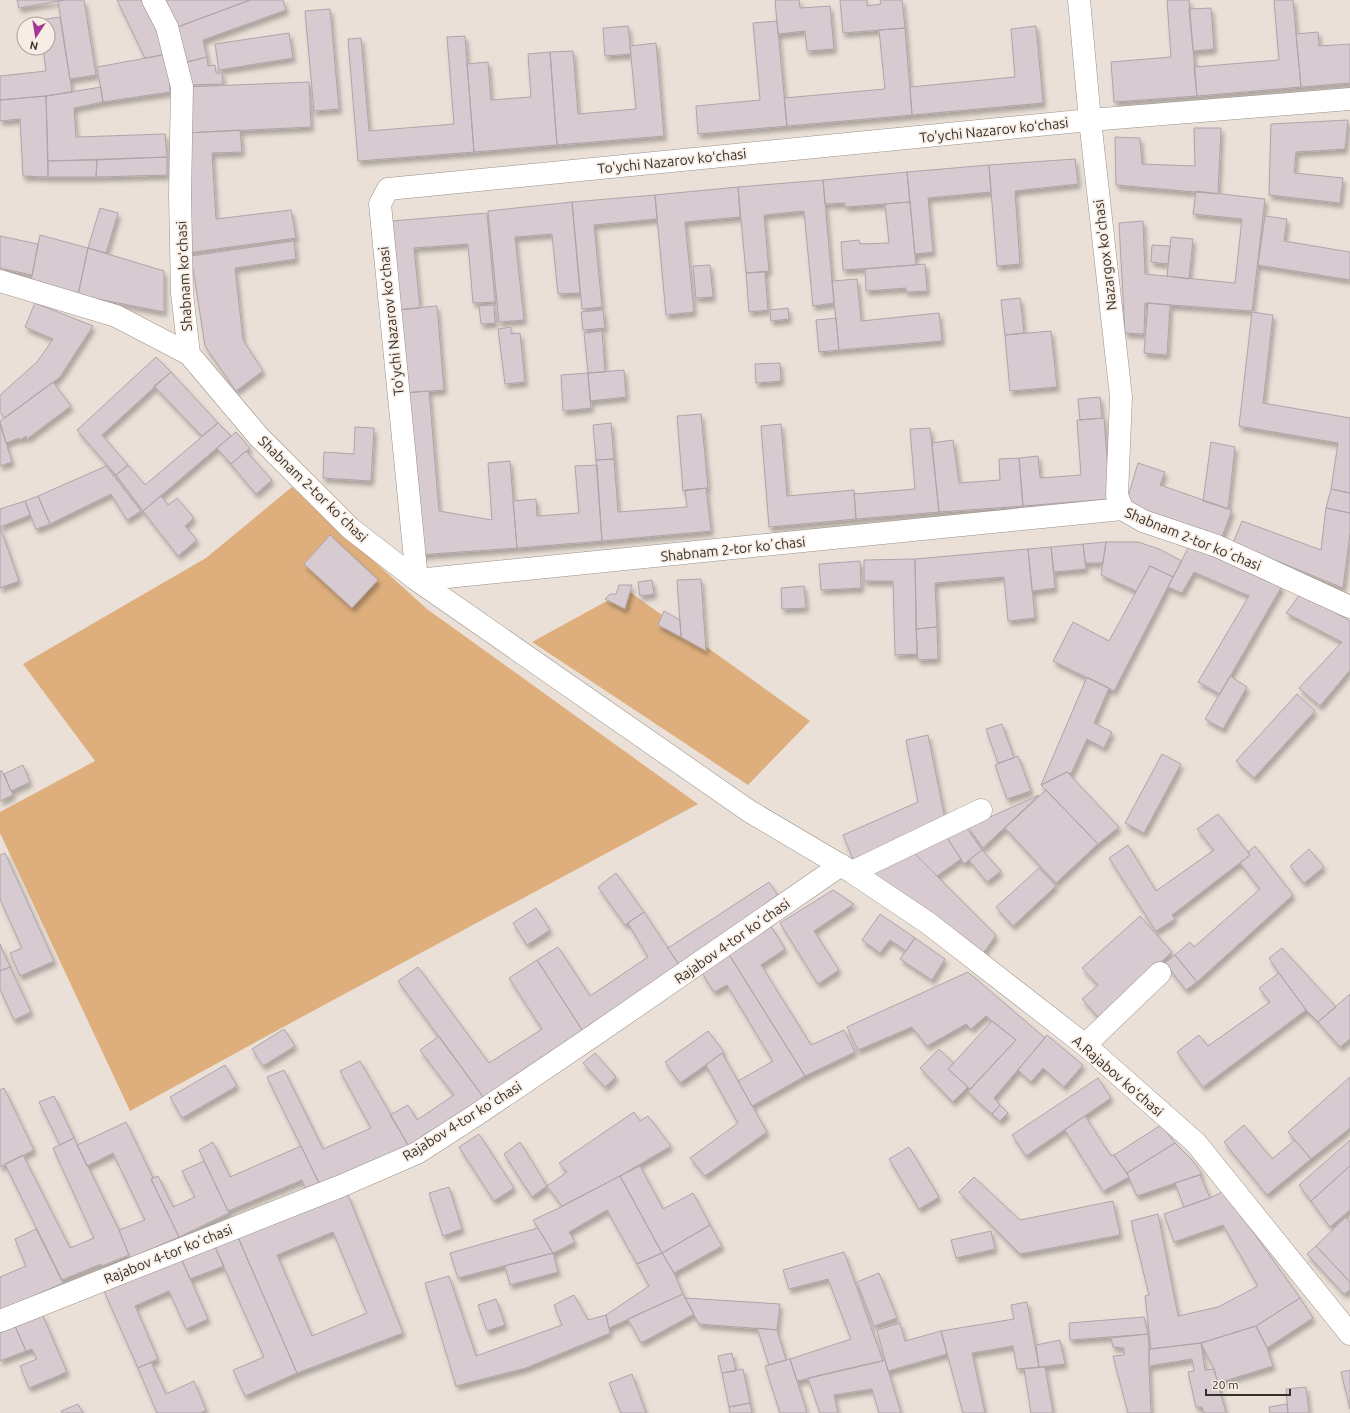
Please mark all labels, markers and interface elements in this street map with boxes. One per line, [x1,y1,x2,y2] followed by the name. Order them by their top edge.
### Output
[16,16,56,56] north arrow
[29,39,39,53] text: N
[919,114,1069,146] street label: To'ychi Nazarov koʻchasi
[597,145,747,177] street label: To'ychi Nazarov koʻchasi
[1090,199,1120,311] street label: Nazargox ko'chasi
[173,220,195,332] street label: Shabnam koʻchasi
[375,246,407,396] street label: To'ychi Nazarov koʻchasi
[255,433,371,545] street label: Shabnam 2-tor koʼchasi
[1123,504,1263,574] street label: Shabnam 2-tor koʼchasi
[660,533,806,565] street label: Shabnam 2-tor koʼchasi
[671,895,793,987] street label: Rajabov 4-tor koʼchasi
[1069,1032,1167,1120] street label: A.Rajabov koʻchasi
[400,1078,524,1164] street label: Rajabov 4-tor koʼchasi
[101,1221,235,1287] street label: Rajabov 4-tor koʼchasi
[1206,1371,1290,1397] scale bar
[1212,1378,1239,1391] text: 20 m

